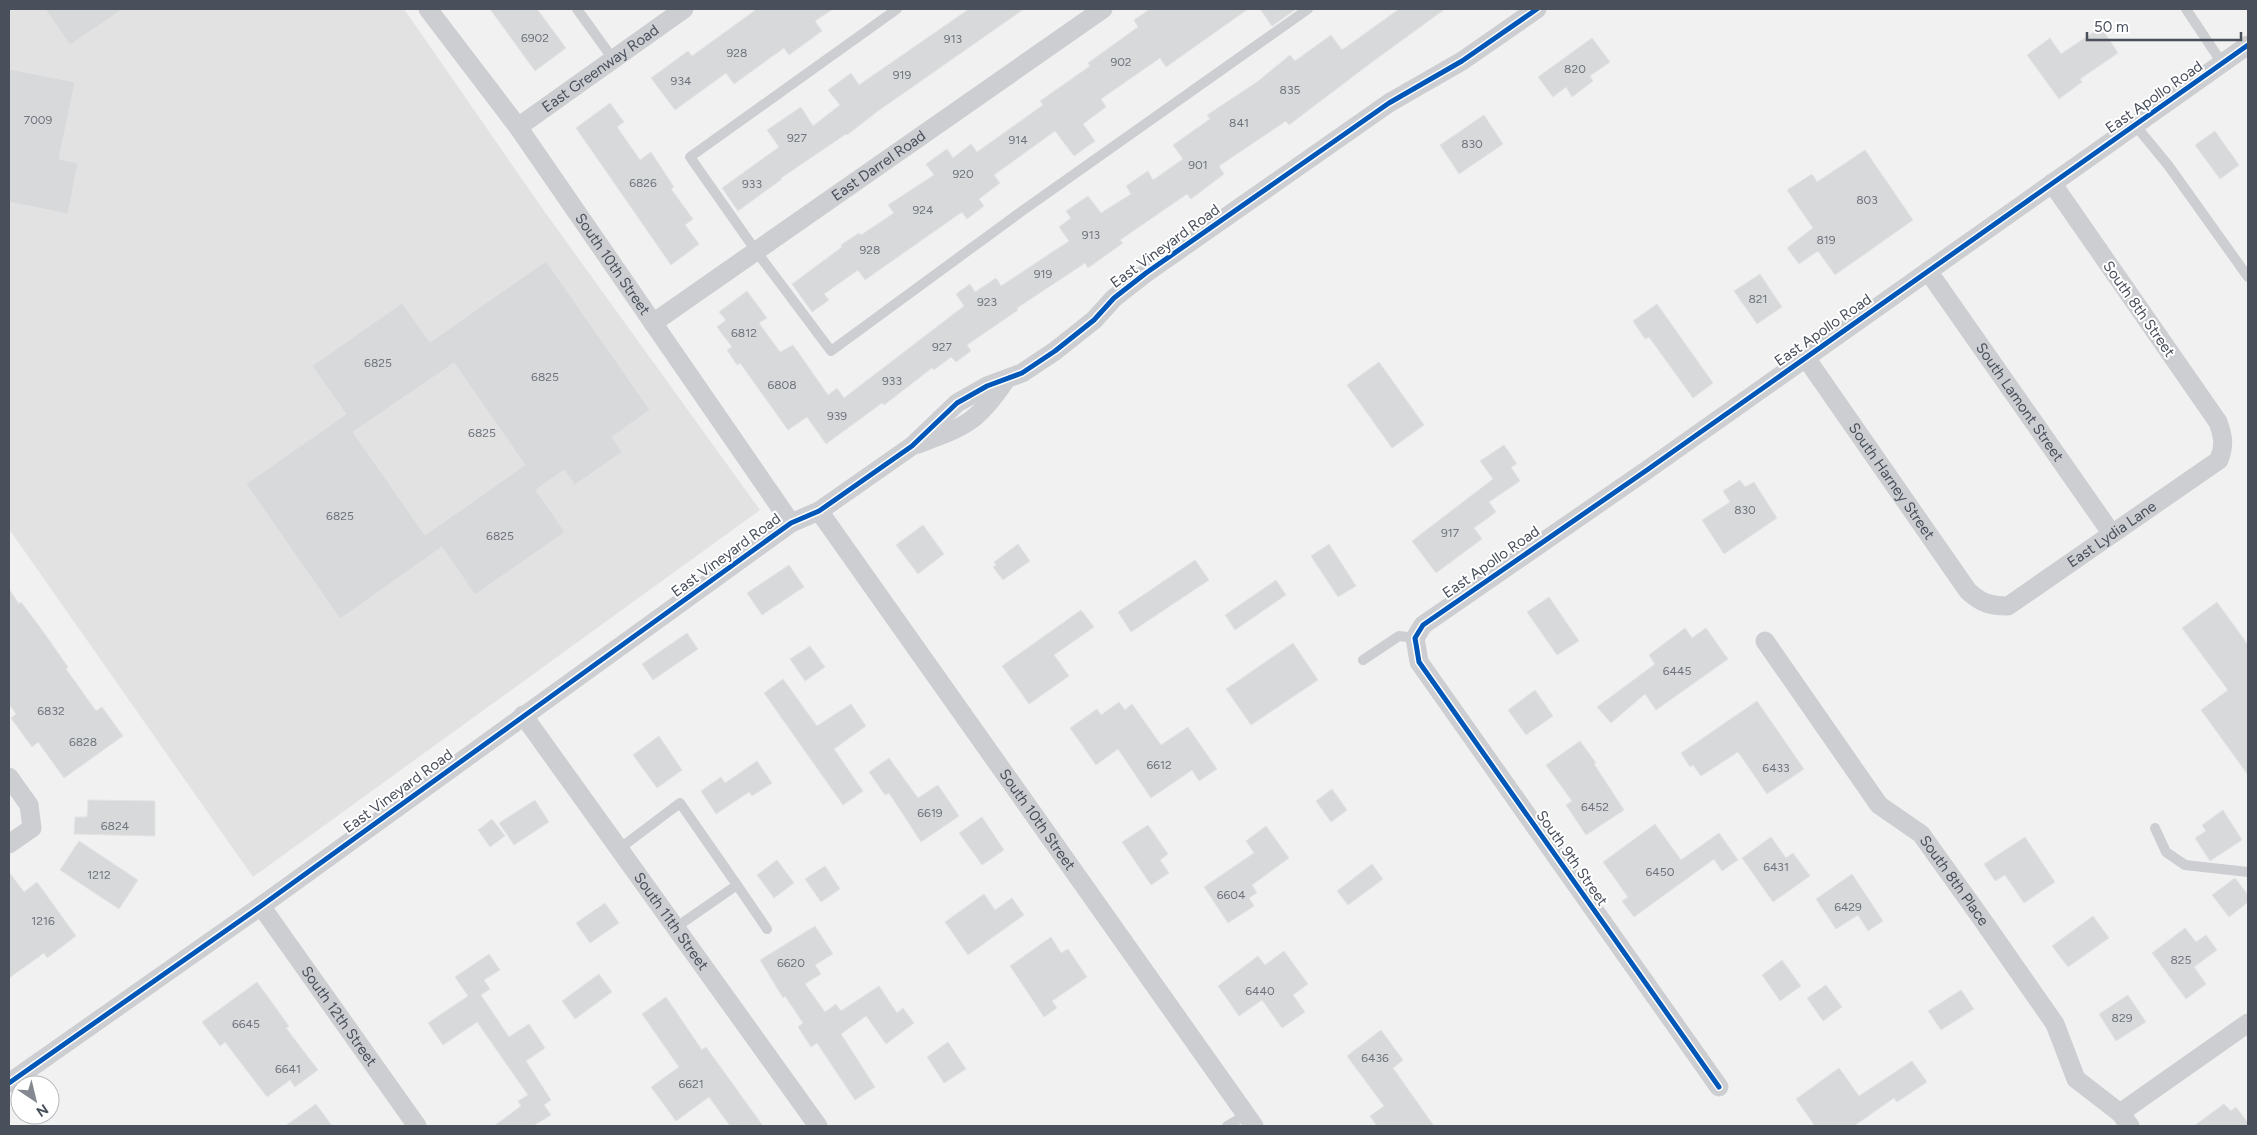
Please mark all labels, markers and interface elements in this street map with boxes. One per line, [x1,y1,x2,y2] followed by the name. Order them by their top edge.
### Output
[2087,10,2241,42] scale bar
[2094,18,2129,36] text: 50 m
[538,21,662,116] street label: East Greenway Road
[521,31,549,45] house number: 6902
[944,32,962,46] house number: 913
[727,46,747,60] house number: 928
[1110,55,1132,69] house number: 902
[2102,57,2206,137] street label: East Apollo Road
[1564,62,1586,76] house number: 820
[893,68,911,82] house number: 919
[671,74,692,88] house number: 934
[1280,83,1300,97] house number: 835
[24,113,53,127] house number: 7009
[1229,116,1249,130] house number: 841
[828,127,929,205] street label: East Darrel Road
[787,131,808,145] house number: 927
[1008,133,1028,147] house number: 914
[1461,137,1483,151] house number: 830
[1188,158,1208,172] house number: 901
[952,167,974,181] house number: 920
[629,176,657,190] house number: 6826
[742,177,762,191] house number: 933
[1856,193,1878,207] house number: 803
[1107,200,1223,292] street label: East Vineyard Road
[913,203,934,217] house number: 924
[571,210,654,319] street label: South 10th Street
[1082,228,1100,242] house number: 913
[1816,233,1836,247] house number: 819
[860,243,880,257] house number: 928
[2099,258,2179,361] street label: South 8th Street
[1034,267,1052,281] house number: 919
[1771,290,1875,370] street label: East Apollo Road
[1748,292,1768,306] house number: 821
[977,295,997,309] house number: 923
[731,326,757,340] house number: 6812
[1972,339,2068,465] street label: South Lamont Street
[932,340,953,354] house number: 927
[364,356,392,370] house number: 6825
[531,370,559,384] house number: 6825
[882,374,902,388] house number: 933
[767,378,797,392] house number: 6808
[827,409,847,423] house number: 939
[1845,419,1939,543] street label: South Harney Street
[468,426,496,440] house number: 6825
[2064,497,2160,571] street label: East Lydia Lane
[1734,503,1756,517] house number: 830
[326,509,354,523] house number: 6825
[668,509,784,601] street label: East Vineyard Road
[1439,522,1543,602] street label: East Apollo Road
[1441,526,1460,540] house number: 917
[486,529,514,543] house number: 6825
[1663,664,1691,678] house number: 6445
[37,704,65,718] house number: 6832
[69,735,97,749] house number: 6828
[340,745,456,837] street label: East Vineyard Road
[1146,758,1172,772] house number: 6612
[1762,761,1790,775] house number: 6433
[995,766,1079,874] street label: South 10th Street
[1581,800,1609,814] house number: 6452
[917,806,943,820] house number: 6619
[1532,807,1612,909] street label: South 9th Street
[101,819,130,833] house number: 6824
[1916,832,1993,929] street label: South 8th Place
[1763,860,1789,874] house number: 6431
[1646,865,1675,879] house number: 6450
[87,868,111,882] house number: 1212
[630,869,713,974] street label: South 11th Street
[1217,888,1246,902] house number: 6604
[1834,900,1862,914] house number: 6429
[31,914,55,928] house number: 1216
[2171,953,2192,967] house number: 825
[777,956,805,970] house number: 6620
[297,963,381,1070] street label: South 12th Street
[1245,984,1275,998] house number: 6440
[2112,1011,2133,1025] house number: 829
[232,1017,260,1031] house number: 6645
[1361,1051,1389,1065] house number: 6436
[275,1062,301,1076] house number: 6641
[10,1075,60,1125] north arrow
[678,1077,704,1091] house number: 6621
[33,1100,51,1120] text: N

